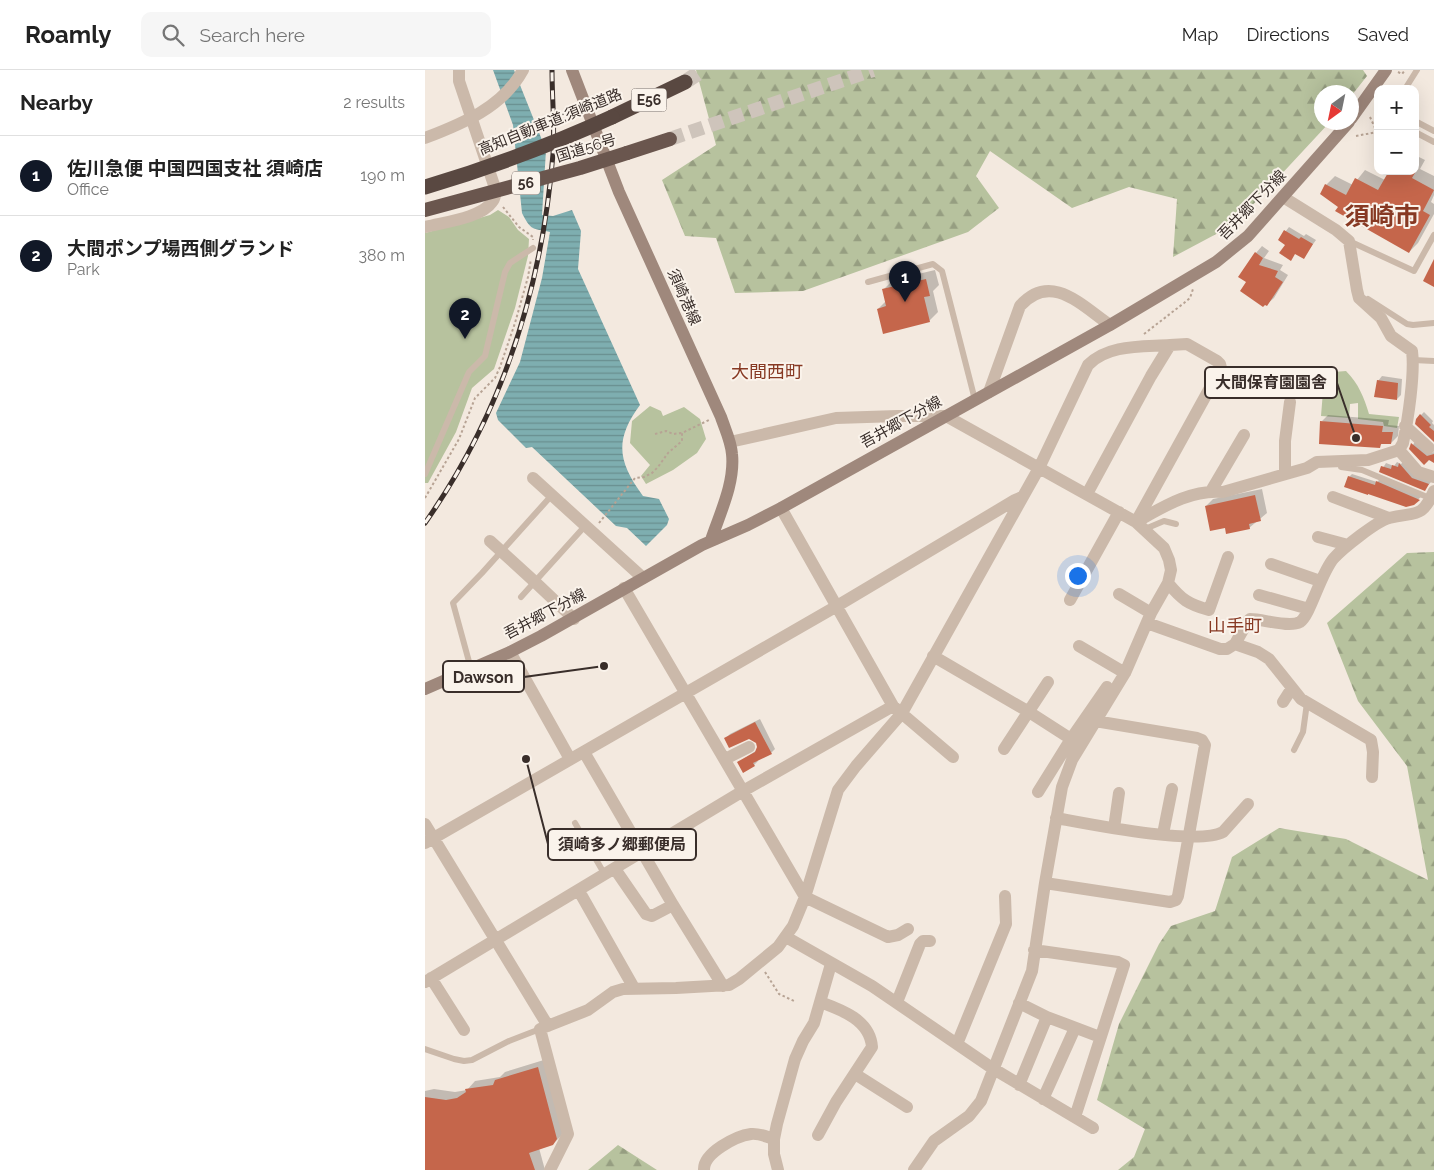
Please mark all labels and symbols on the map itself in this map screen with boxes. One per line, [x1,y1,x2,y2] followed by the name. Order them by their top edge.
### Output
[476,85,624,159] street label: 高知自動車道;須崎道路
[1314,85,1359,130] north arrow
[631,88,667,112] road number: E56
[554,130,618,166] street label: 国道56号
[1214,166,1290,244] street label: 吾井郷下分線
[512,172,540,195] road number: 56
[1344,201,1420,231] district label: 須崎市
[889,261,921,302] pin: 1
[664,266,704,328] street label: 須崎港線
[449,298,481,339] pin: 2
[731,361,803,382] district label: 大間西町
[1205,367,1337,398] callout: 大間保育園園舎
[1215,373,1327,392] text: 大間保育園園舎
[857,392,945,452] street label: 吾井郷下分線
[1065,563,1091,589] your location
[501,585,589,643] street label: 吾井郷下分線
[1208,615,1262,636] district label: 山手町
[443,661,524,692] callout: Dawson
[453,668,513,687] text: Dawson
[548,829,696,860] callout: 須崎多ノ郷郵便局
[558,835,686,854] text: 須崎多ノ郷郵便局

